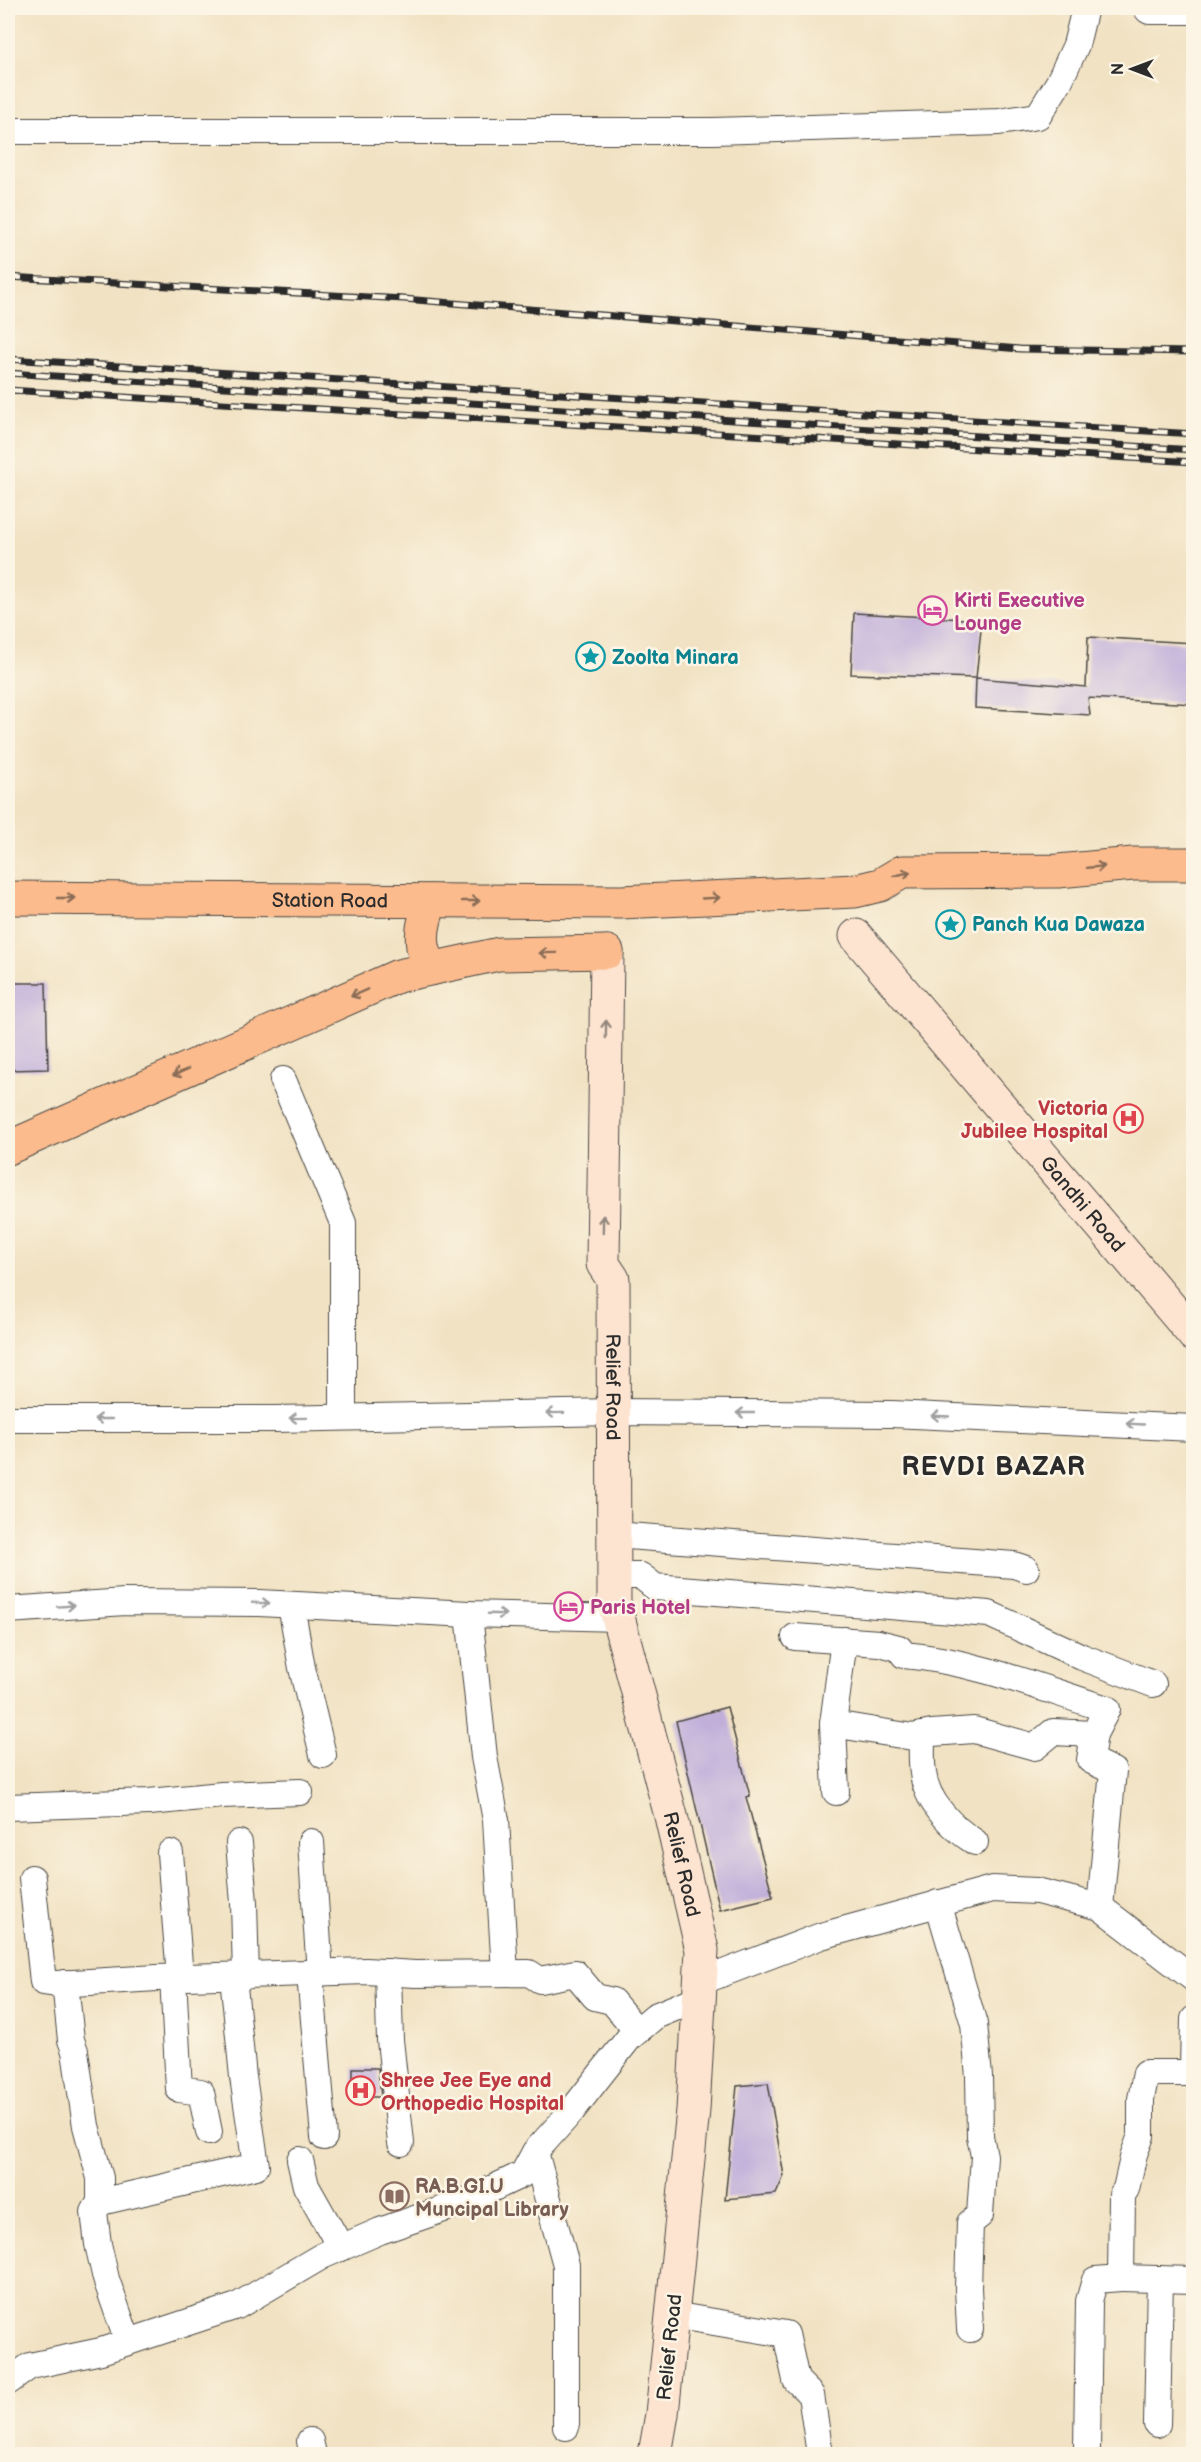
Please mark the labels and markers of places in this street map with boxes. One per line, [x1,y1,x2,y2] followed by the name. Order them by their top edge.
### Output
[954,589,1085,636] place label: Kirti Executive Lounge
[917,595,949,627] hotel icon: Kirti Executive Lounge
[575,641,607,673] place icon: Zoolta Minara
[612,646,739,670] place label: Zoolta Minara
[935,908,967,940] place icon: Panch Kua Dawaza
[972,913,1145,937] place label: Panch Kua Dawaza
[961,1097,1108,1144] place label: Victoria Jubilee Hospital
[1113,1103,1145,1135] hospital icon: Victoria Jubilee Hospital
[553,1591,585,1623] hotel icon: Paris Hotel
[590,1596,690,1620] place label: Paris Hotel
[381,2069,564,2116] place label: Shree Jee Eye and Orthopedic Hospital
[344,2075,376,2107] hospital icon: Shree Jee Eye and Orthopedic Hospital
[415,2175,569,2222] place label: RA.B.GI.U Muncipal Library
[378,2181,410,2213] library icon: RA.B.GI.U Muncipal Library

